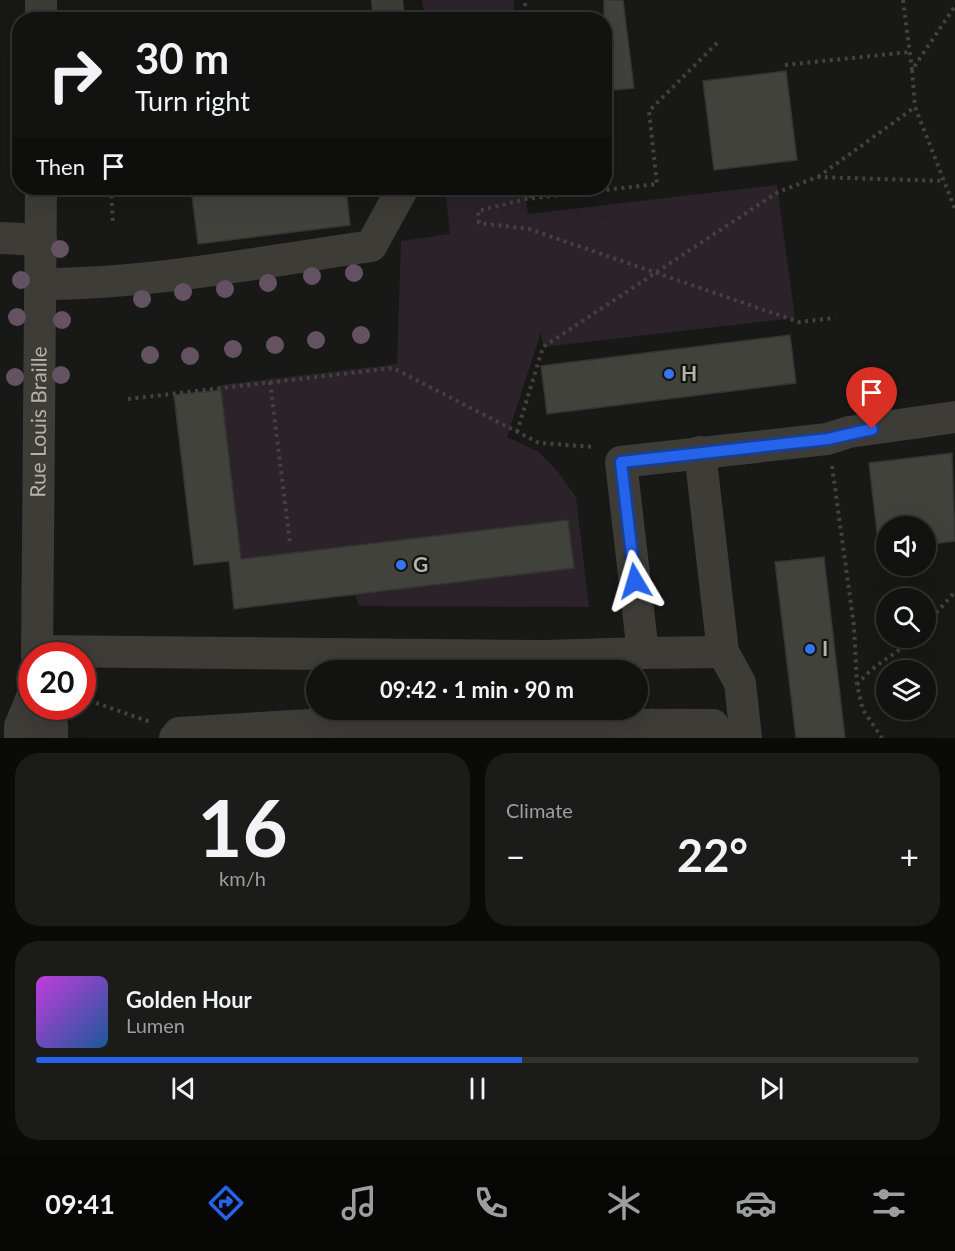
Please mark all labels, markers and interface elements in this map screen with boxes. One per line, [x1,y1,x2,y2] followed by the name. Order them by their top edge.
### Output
[135,33,229,83] text: 30 m
[36,36,114,114] icon: right
[135,84,250,117] text: Turn right
[97,150,130,183] icon: arrive
[36,153,85,180] text: Then
[24,346,51,498] street label: Rue Louis Braille
[681,360,697,385] place label: H
[662,367,676,381] marker: H
[846,367,897,429] pin
[855,376,888,409] icon: arrive
[876,516,936,720] map controls
[876,516,936,576] button: sound
[603,549,667,613] position arrow
[413,551,428,576] place label: G
[394,558,408,572] marker: G
[876,588,936,648] button: search
[822,635,828,660] place label: I
[18,642,96,720] speed limit sign: 20
[803,642,817,656] marker: I
[876,660,936,720] button: layers
[380,676,574,703] text: 09:42 · 1 min · 90 m
[197,780,288,874] text: 16
[506,798,573,822] text: Climate
[677,828,748,882] text: 22°
[506,836,525,876] text: −
[900,836,919,876] text: +
[219,866,266,890] text: km/h
[126,986,252,1013] text: Golden Hour
[126,1013,185,1037] text: Lumen
[167,1072,200,1105] icon: previous
[461,1072,494,1105] icon: pause
[755,1072,788,1105] icon: next
[205,1182,247,1224] icon: directions
[338,1182,380,1224] icon: music
[470,1182,512,1224] icon: phone
[603,1182,645,1224] icon: climate
[735,1182,777,1224] icon: car
[868,1182,910,1224] icon: filters
[45,1187,115,1220] text: 09:41

